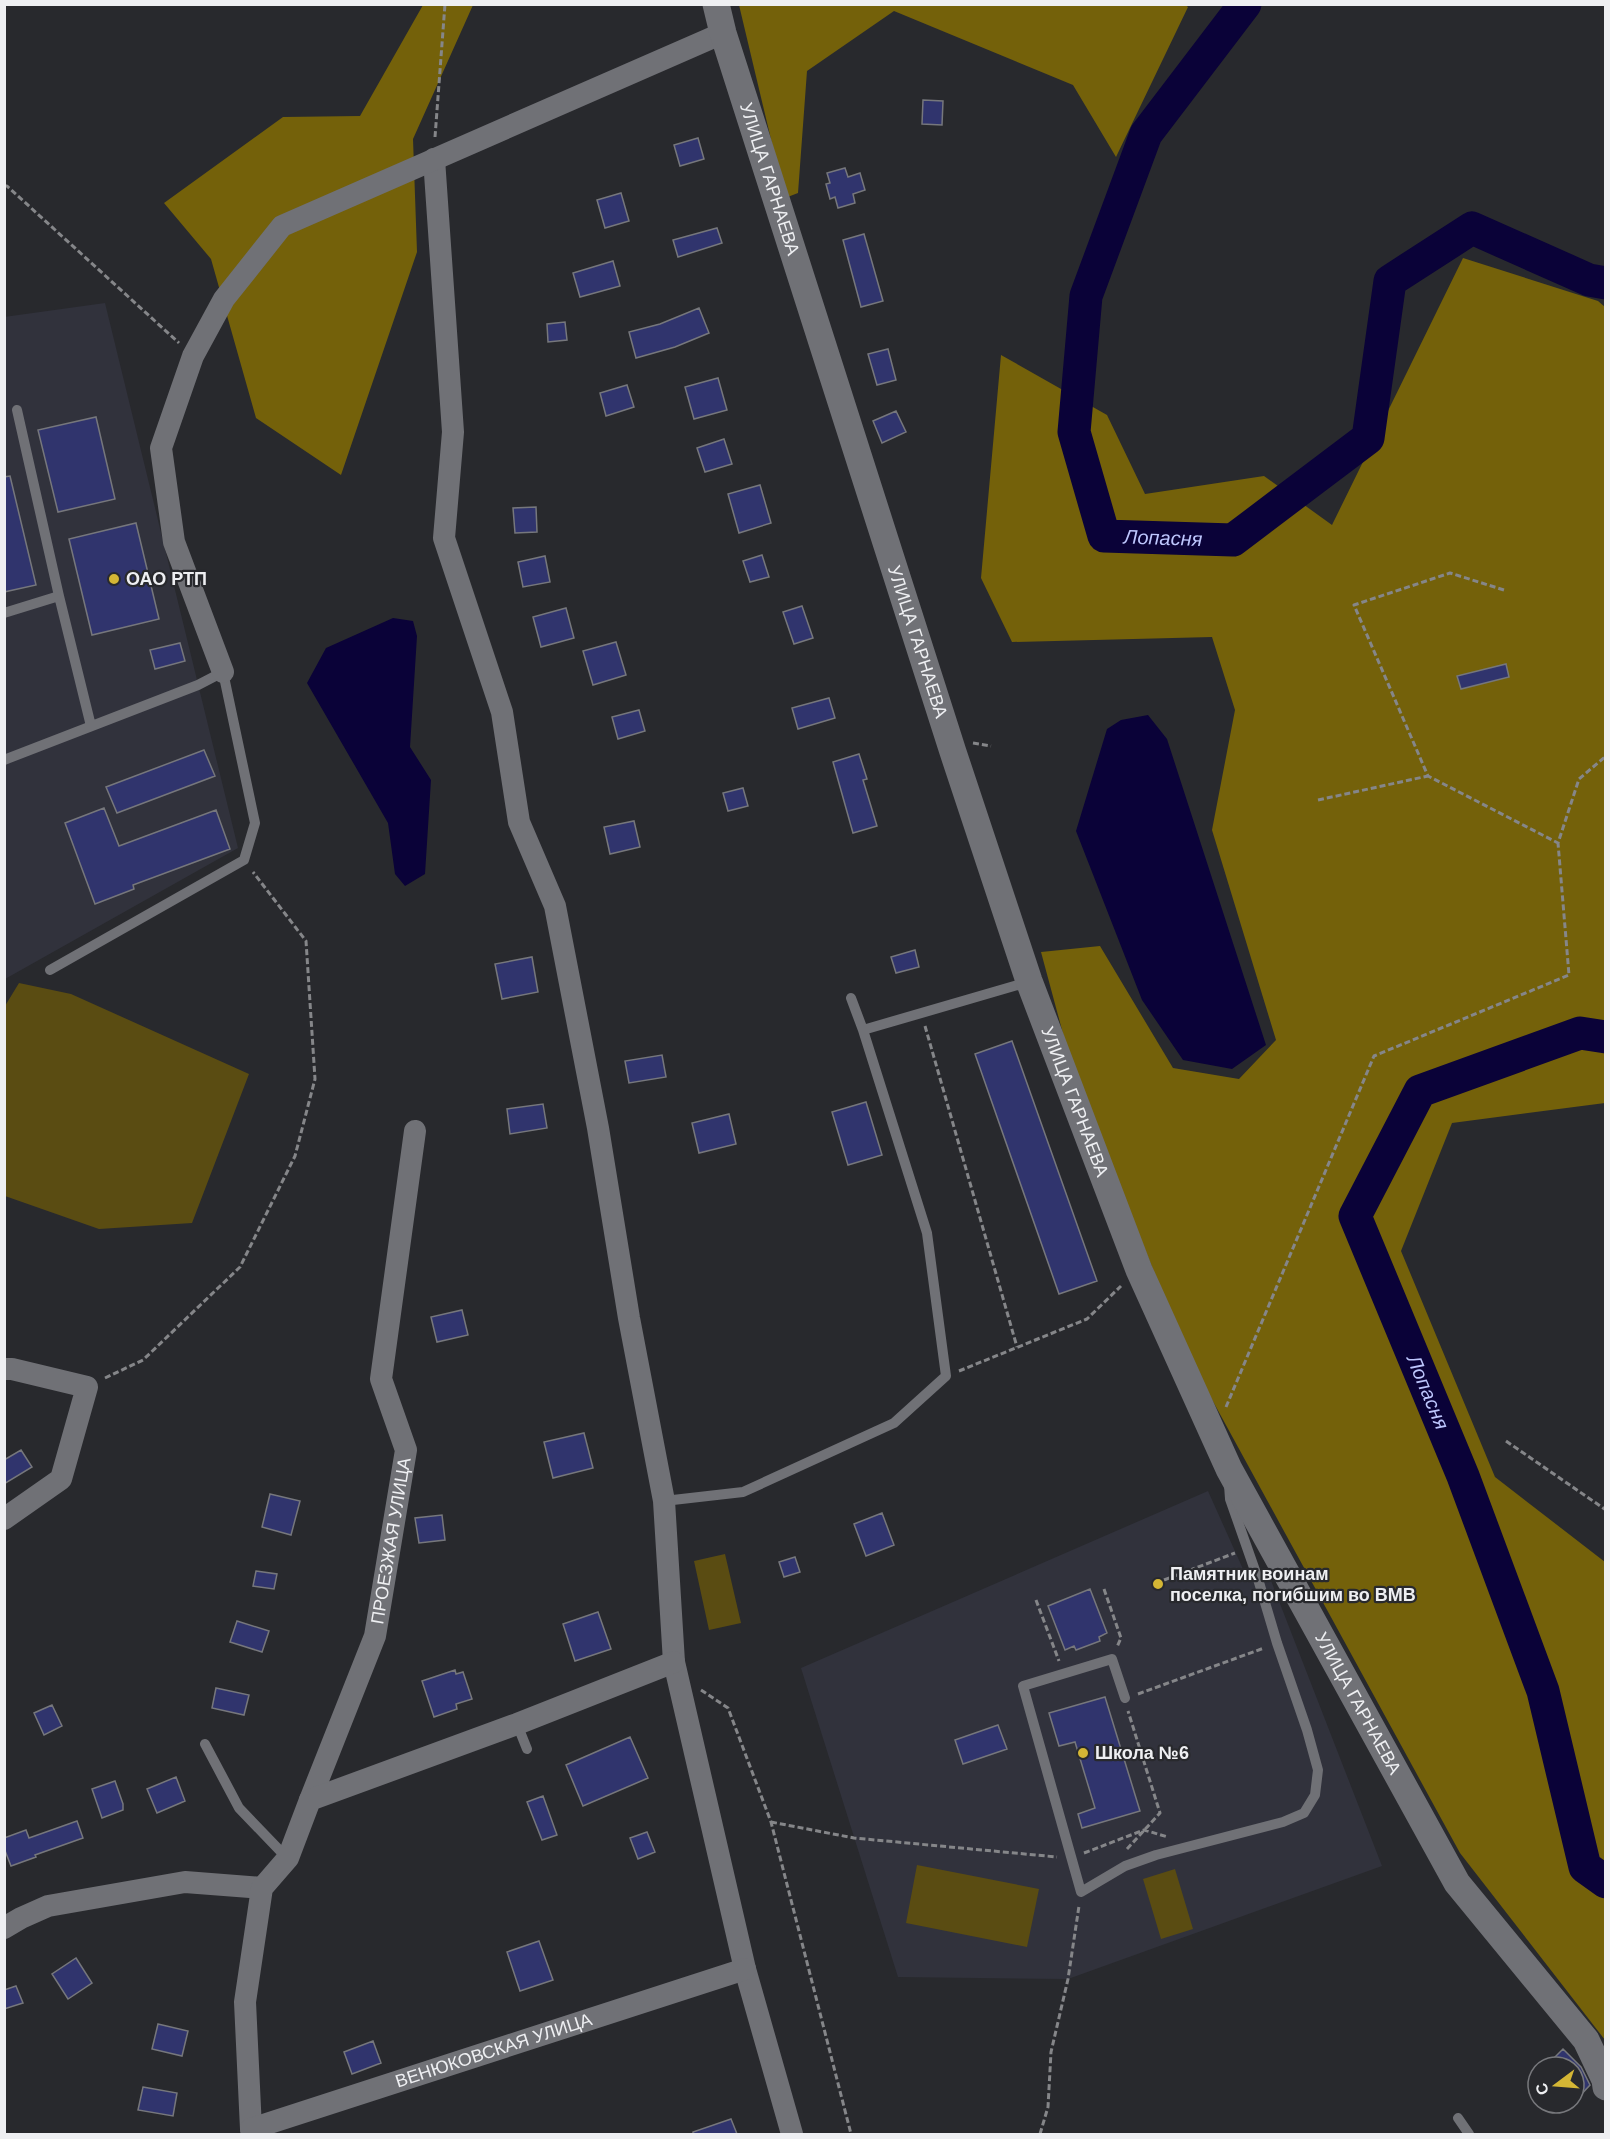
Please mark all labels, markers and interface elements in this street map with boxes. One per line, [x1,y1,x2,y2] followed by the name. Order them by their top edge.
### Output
[736,100,803,258] street label: УЛИЦА ГАРНАЕВА
[1121,526,1203,550] water label: Лопасня
[884,563,951,721] street label: УЛИЦА ГАРНАЕВА
[126,569,207,589] place label: ОАО РТП
[107,572,121,586] marker: ОАО РТП
[1037,1024,1113,1179] street label: УЛИЦА ГАРНАЕВА
[1402,1350,1453,1433] water label: Лопасня
[367,1456,415,1626] street label: ПРОЕЗЖАЯ УЛИЦА
[1170,1564,1416,1605] place label: Памятник воинам поселка, погибшим во ВМВ
[1151,1577,1165,1591] marker: Памятник воинам поселка, погибшим во ВМВ
[1311,1629,1405,1778] street label: УЛИЦА ГАРНАЕВА
[1095,1743,1189,1763] place label: Школа №6
[1076,1746,1090,1760] marker: Школа №6
[393,2009,594,2092] street label: ВЕНЮКОВСКАЯ УЛИЦА
[1526,2055,1586,2115] north arrow
[1532,2081,1552,2097] text: С

